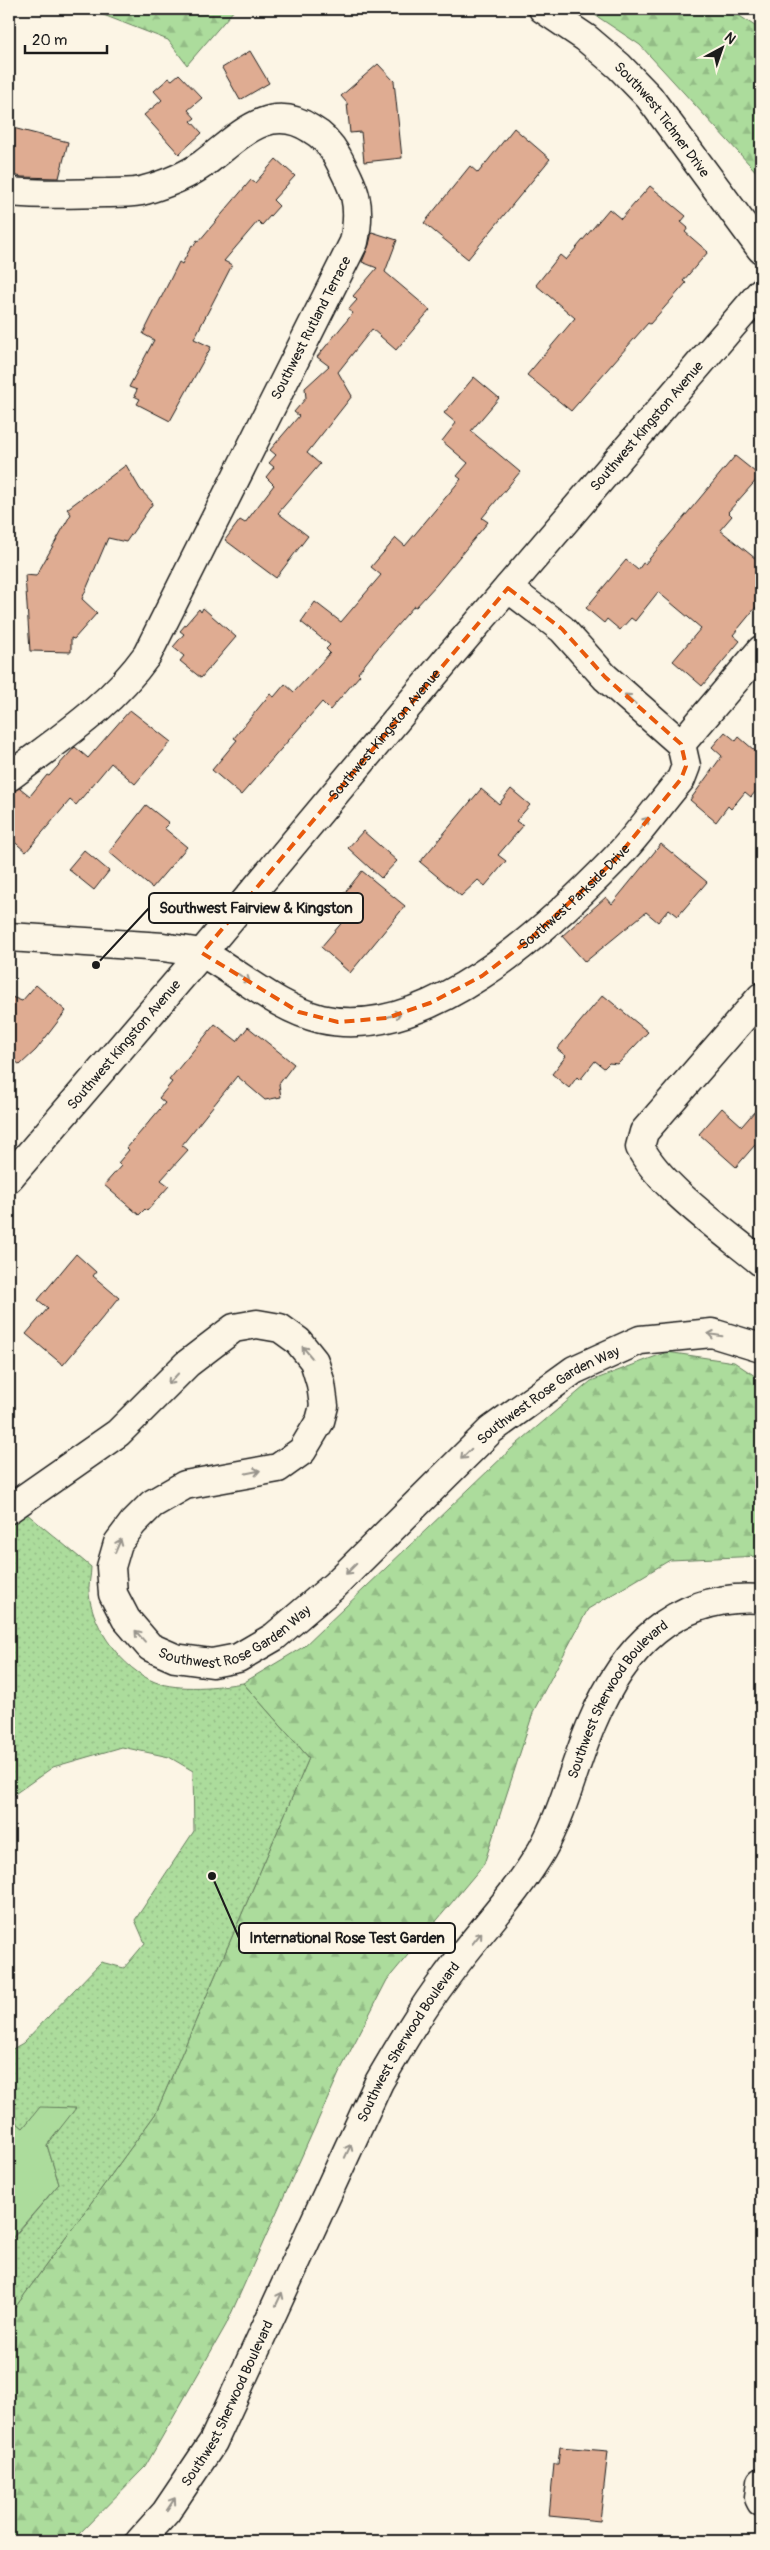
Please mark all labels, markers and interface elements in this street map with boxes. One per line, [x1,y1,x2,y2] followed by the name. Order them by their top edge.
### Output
[25,22,108,54] scale bar
[698,22,748,72] north arrow
[721,29,739,48] text: N
[32,31,67,50] text: 20 m
[611,58,714,180] street label: Southwest Tichner Drive
[267,253,355,403] street label: Southwest Rutland Terrace
[586,357,707,494] street label: Southwest Kingston Avenue
[325,665,444,803] street label: Southwest Kingston Avenue
[623,693,636,704] one-way arrow
[639,817,650,830] one-way arrow
[515,840,633,953] street label: Southwest Parkside Drive
[149,893,363,923] callout: Southwest Fairview & Kingston
[159,899,353,918] text: Southwest Fairview & Kingston
[237,973,251,983] one-way arrow
[63,976,184,1113] street label: Southwest Kingston Avenue
[386,1010,402,1019] one-way arrow
[707,1330,723,1340] one-way arrow
[473,1342,622,1448] street label: Southwest Rose Garden Way
[301,1346,312,1359] one-way arrow
[167,1373,179,1385] one-way arrow
[460,1448,472,1461] one-way arrow
[245,1467,261,1477] one-way arrow
[114,1539,124,1554] one-way arrow
[345,1562,357,1574] one-way arrow
[156,1601,314,1672] street label: Southwest Rose Garden Way
[564,1616,671,1781] street label: Southwest Sherwood Boulevard
[135,1630,146,1643] one-way arrow
[239,1923,455,1953] callout: International Rose Test Garden
[249,1929,445,1948] text: International Rose Test Garden
[471,1932,482,1945] one-way arrow
[353,1958,463,2125] street label: Southwest Sherwood Boulevard
[343,2144,353,2159] one-way arrow
[275,2292,285,2307] one-way arrow
[177,2318,276,2490] street label: Southwest Sherwood Boulevard
[166,2497,176,2511] one-way arrow

